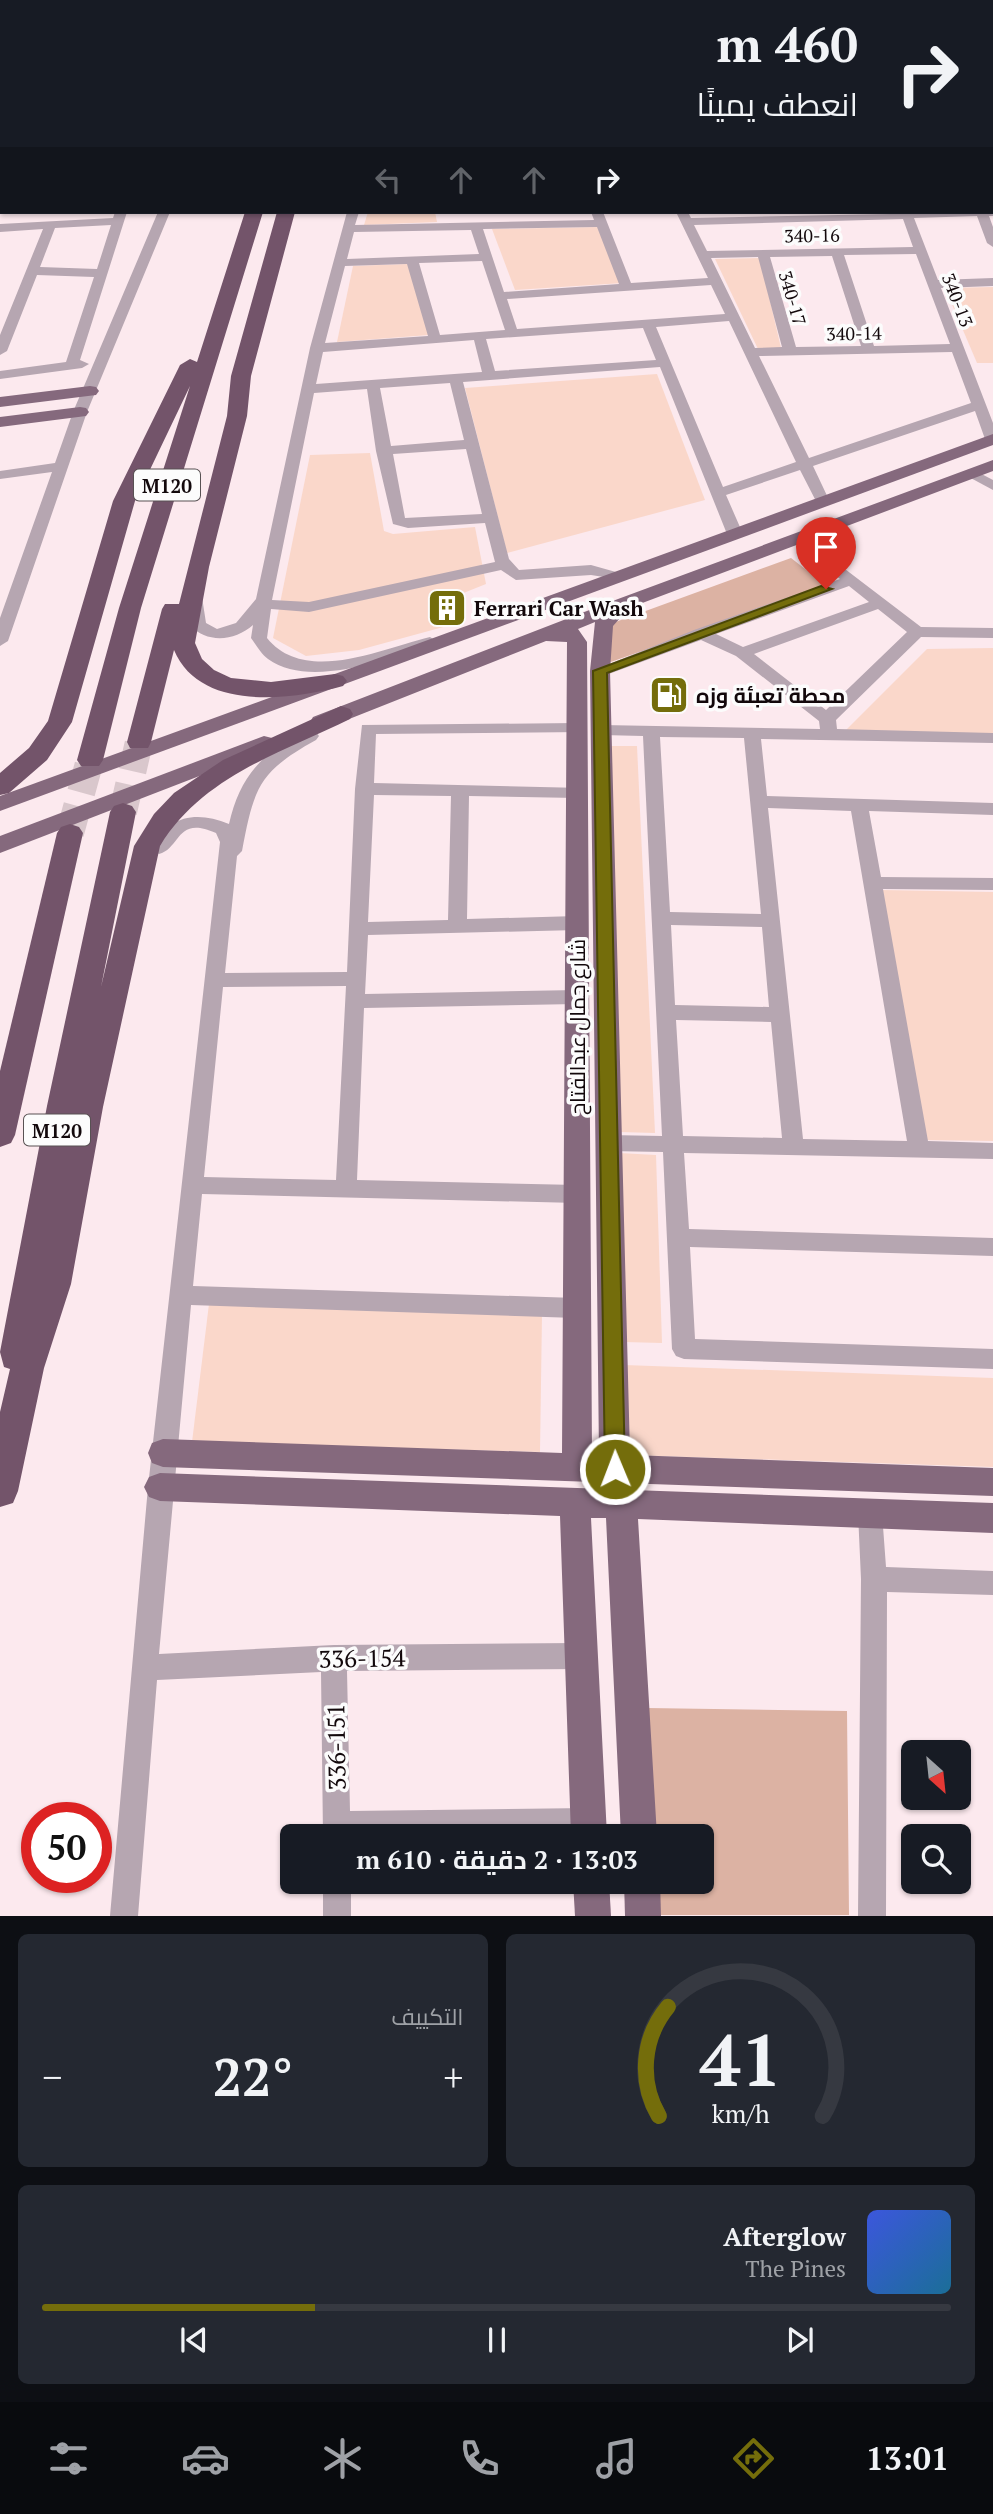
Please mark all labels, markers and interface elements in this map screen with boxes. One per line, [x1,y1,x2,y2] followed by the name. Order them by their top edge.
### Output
[716,11,858,76] text: 460 m
[882,28,973,119] icon: right
[697,83,858,125] text: انعطف يمينًا
[369,161,407,199] icon: left
[442,161,480,199] icon: ahead
[515,161,553,199] icon: ahead
[588,161,626,199] icon: right
[784,223,840,247] street label: 340-16
[774,268,812,328] street label: 340-17
[937,270,979,330] street label: 340-13
[826,321,882,345] street label: 340-14
[134,470,200,500] road number: M120
[796,517,856,589] pin
[807,528,845,566] icon: arrive
[426,587,468,629] building icon: Ferrari Car Wash
[474,594,644,622] place label: Ferrari Car Wash
[648,674,690,716] fuel station icon: محطة تعبئة وزه
[696,681,846,709] place label: محطة تعبئة وزه
[563,939,592,1115] street label: شارع جمال عبدالفتاح
[24,1114,90,1146] road number: M120
[578,1432,652,1506] position arrow
[318,1641,406,1675] street label: 336-154
[319,1703,353,1791] street label: 336-151
[901,1740,971,1810] north arrow
[901,1740,971,1894] map controls
[21,1802,112,1893] speed limit sign: 50
[901,1824,971,1894] button: search
[356,1842,638,1876] text: 13:03 · 2 دقيقة · 610 m
[391,2001,464,2032] text: التكييف
[699,2011,781,2108] text: 41
[213,2042,293,2111] text: 22°
[42,2052,62,2102] text: −
[443,2052,464,2102] text: +
[711,2097,769,2130] text: km/h
[723,2219,846,2253] text: Afterglow
[745,2253,846,2284] text: The Pines
[175,2321,213,2359] icon: previous
[478,2321,516,2359] icon: pause
[781,2321,819,2359] icon: next
[44,2434,93,2483] icon: filters
[181,2434,230,2483] icon: car
[318,2434,367,2483] icon: climate
[455,2434,504,2483] icon: phone
[592,2434,641,2483] icon: music
[729,2434,778,2483] icon: directions
[866,2437,949,2479] text: 13:01

